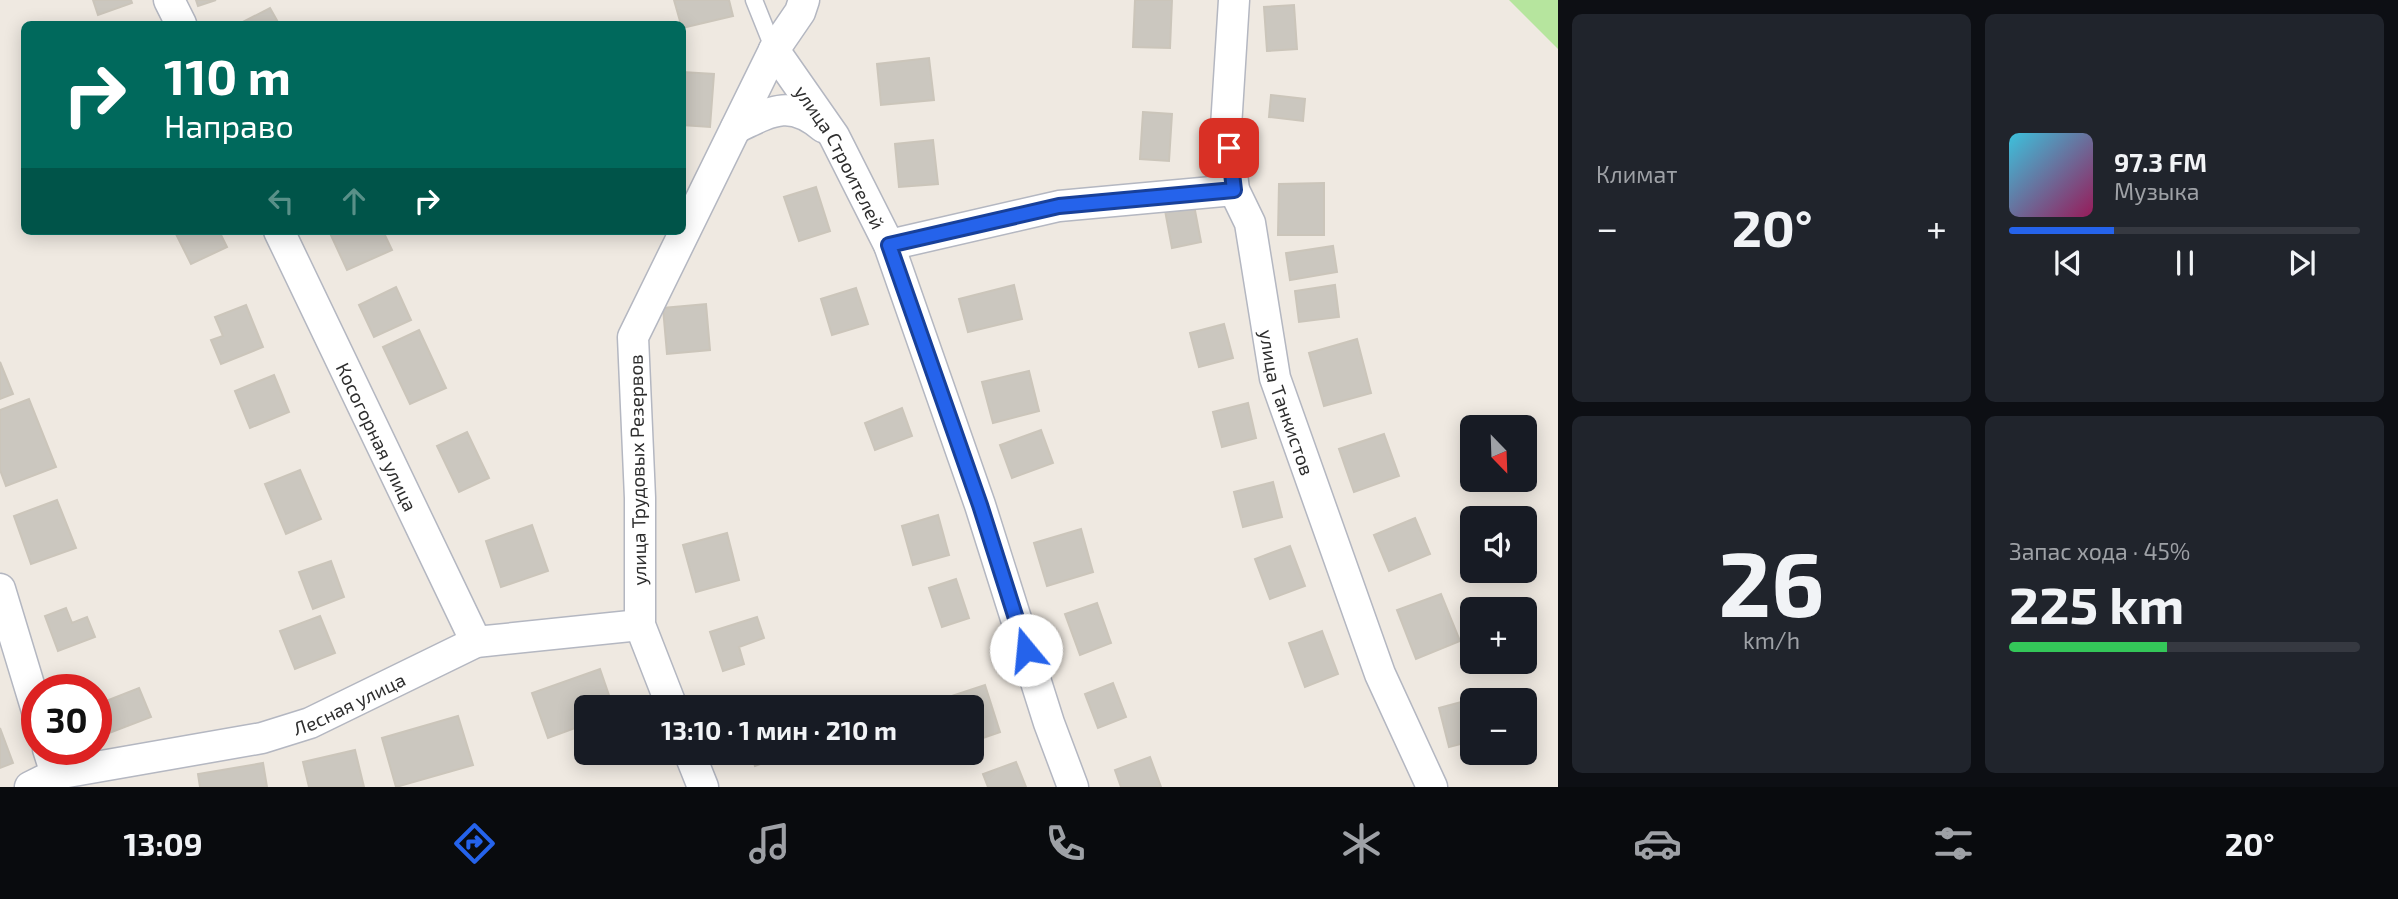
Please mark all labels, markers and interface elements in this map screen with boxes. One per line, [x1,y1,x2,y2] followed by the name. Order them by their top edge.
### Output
[164,46,291,105] text: 110 m
[49,49,140,140] icon: right
[789,80,890,232] street label: улица Строителей
[164,106,294,144] text: Направо
[1199,118,1259,178] pin
[1210,129,1248,167] icon: arrive
[2114,146,2207,177] text: 97.3 FM
[1596,160,1677,188] text: Климат
[2114,177,2199,205] text: Музыка
[262,182,300,220] icon: left
[335,182,373,220] icon: ahead
[408,182,446,220] icon: right
[1732,195,1813,257] text: 20°
[1596,204,1618,250] text: −
[1926,204,1947,250] text: +
[2049,244,2087,282] icon: previous
[2166,244,2204,282] icon: pause
[2283,244,2321,282] icon: next
[1255,328,1320,478] street label: улица Танкистов
[623,354,652,586] street label: улица Трудовых Резервов
[332,359,423,515] street label: Косогорная улица
[1460,415,1536,492] north arrow
[1460,415,1537,765] map controls
[1460,506,1537,583] button: sound
[1718,526,1825,635] text: 26
[2009,537,2190,565] text: Запас хода · 45%
[2009,572,2184,634] text: 225 km
[1460,597,1537,674] button: +
[989,613,1063,687] position arrow
[1743,626,1800,654] text: km/h
[290,667,409,739] street label: Лесная улица
[21,674,112,765] speed limit sign: 30
[1460,688,1537,765] button: −
[661,714,897,745] text: 13:10 · 1 мин · 210 m
[450,819,499,868] icon: directions
[745,819,794,868] icon: music
[1041,819,1090,868] icon: phone
[1337,819,1386,868] icon: climate
[1633,819,1682,868] icon: car
[1929,819,1978,868] icon: filters
[123,824,203,862] text: 13:09
[2225,824,2275,862] text: 20°

